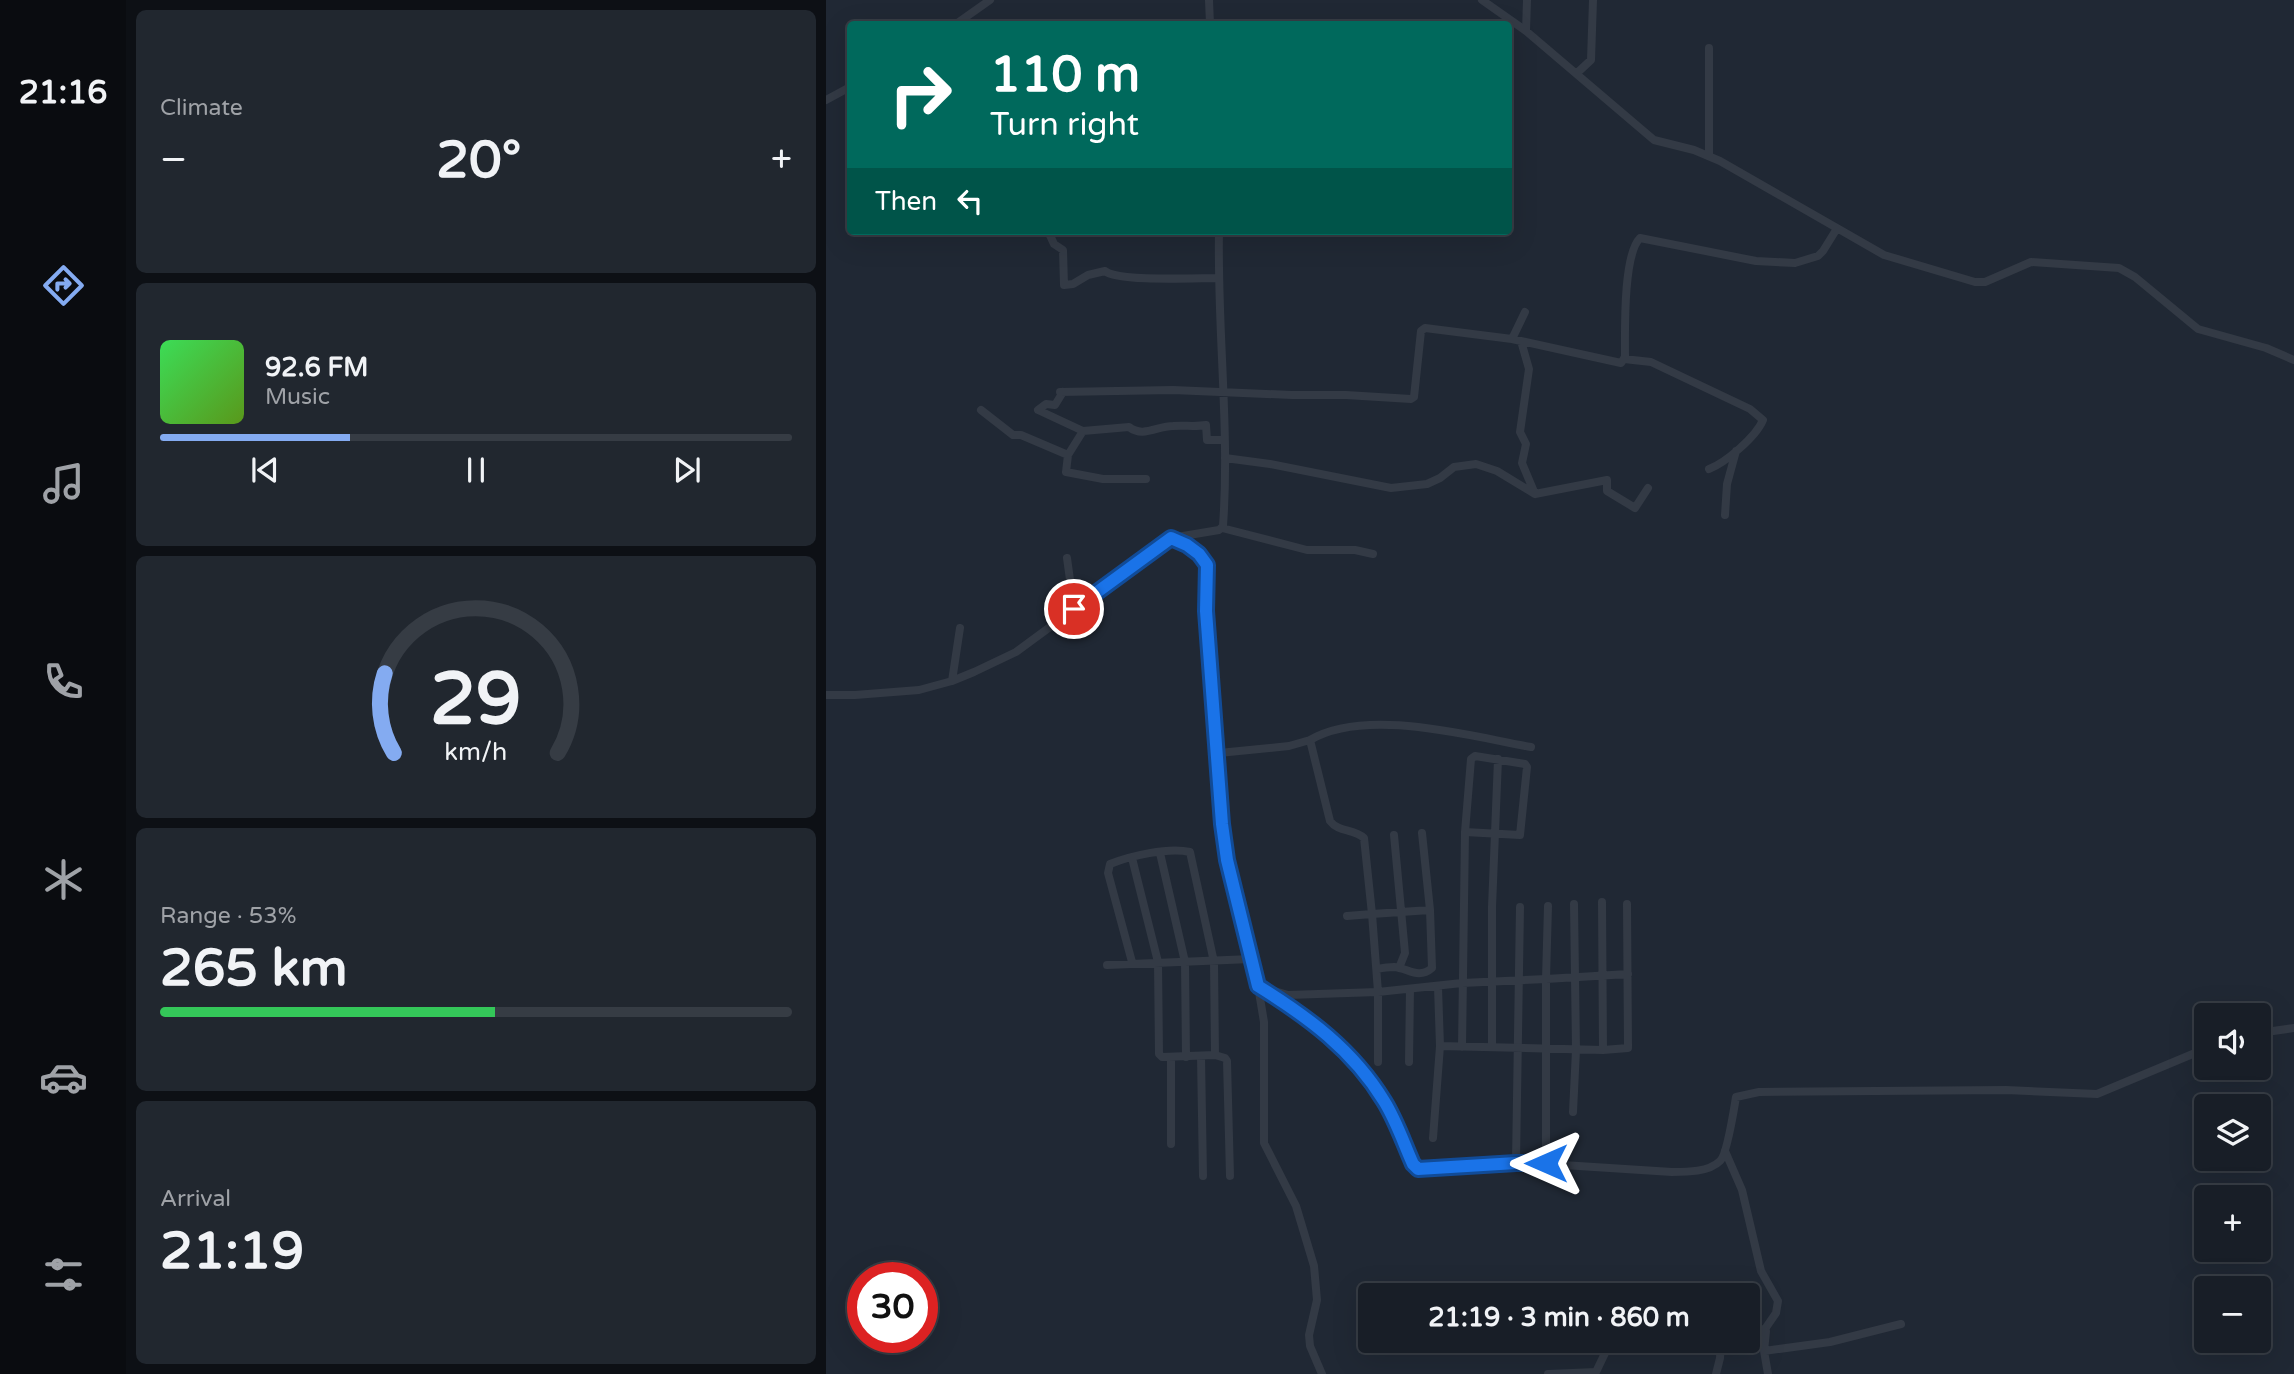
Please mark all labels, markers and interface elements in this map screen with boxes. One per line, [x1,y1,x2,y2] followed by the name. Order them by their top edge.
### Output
[990,46,1140,105] text: 110 m
[875,49,966,140] icon: right
[19,74,107,112] text: 21:16
[160,94,243,122] text: Climate
[990,106,1139,144] text: Turn right
[436,129,521,192] text: 20°
[160,137,187,183] text: −
[771,137,792,183] text: +
[951,182,989,220] icon: left
[875,186,937,217] text: Then
[39,261,88,310] icon: directions
[265,352,368,383] text: 92.6 FM
[265,383,330,411] text: Music
[246,451,284,489] icon: previous
[457,451,495,489] icon: pause
[668,451,706,489] icon: next
[39,459,88,508] icon: music
[1044,579,1104,639] pin
[1055,590,1093,628] icon: arrive
[430,656,522,744] text: 29
[39,657,88,706] icon: phone
[445,737,507,767] text: km/h
[39,855,88,904] icon: climate
[160,902,296,930] text: Range · 53%
[160,937,348,1000] text: 265 km
[2194,1003,2271,1353] map controls
[2194,1003,2271,1080] button: sound
[39,1053,88,1102] icon: car
[2194,1094,2271,1171] button: layers
[1509,1126,1583,1200] position arrow
[160,1185,231,1213] text: Arrival
[2194,1185,2271,1262] button: +
[160,1220,304,1283] text: 21:19
[39,1250,88,1299] icon: filters
[847,1262,938,1353] speed limit sign: 30
[2194,1276,2271,1353] button: −
[1428,1302,1690,1333] text: 21:19 · 3 min · 860 m

